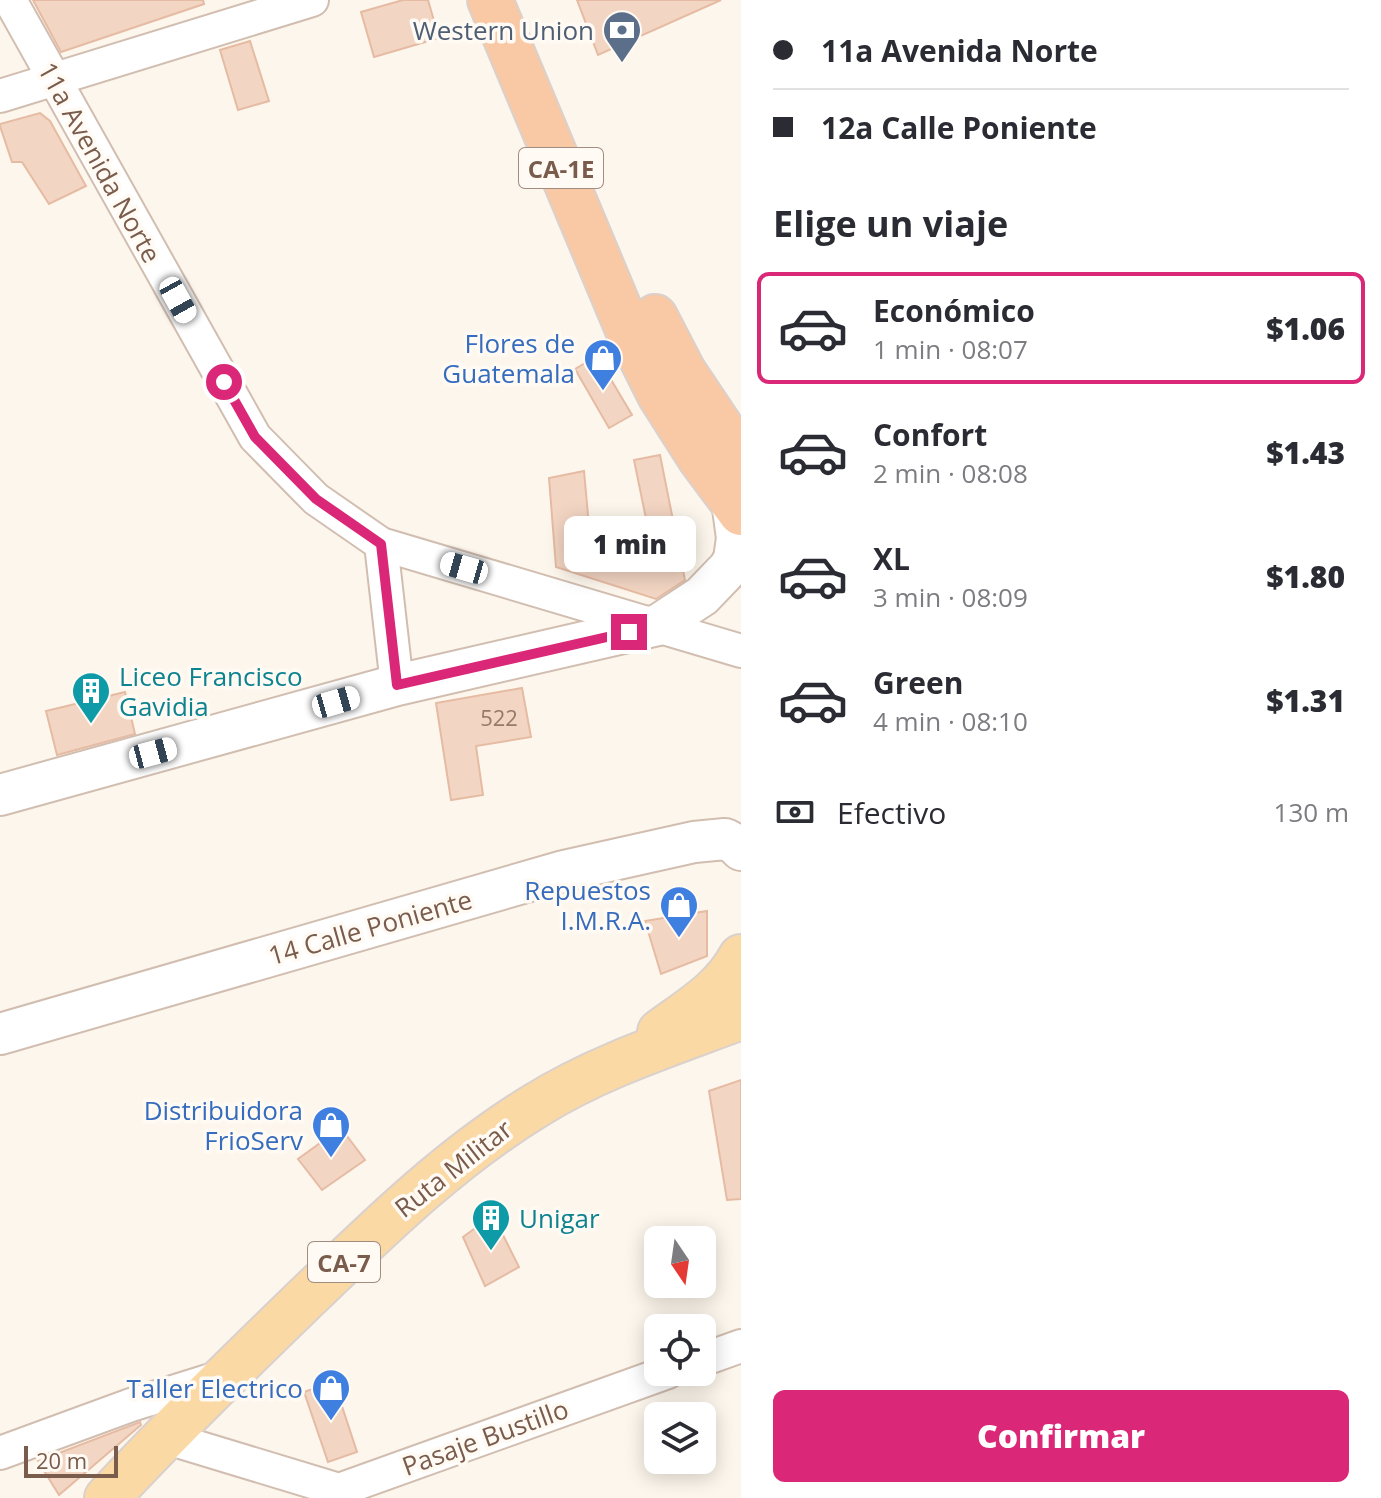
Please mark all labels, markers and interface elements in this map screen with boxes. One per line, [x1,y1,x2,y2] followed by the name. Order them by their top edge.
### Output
[601,9,643,64] bank icon: Western Union
[413,12,594,48] place label: Western Union
[821,30,1098,71] text: 11a Avenida Norte
[30,55,170,269] street label: 11a Avenida Norte
[821,107,1097,148] text: 12a Calle Poniente
[519,148,603,188] road number: CA-1E
[773,199,1008,248] text: Elige un viaje
[156,273,200,327] car
[873,290,1035,331] text: Económico
[777,292,849,364] icon: car
[1266,308,1345,349] text: $1.06
[442,325,575,391] place label: Flores de Guatemala
[873,331,1028,367] text: 1 min · 08:07
[582,337,624,392] shop icon: Flores de Guatemala
[206,364,242,400] route start
[873,414,987,455] text: Confort
[777,416,849,488] icon: car
[1266,432,1345,473] text: $1.43
[873,455,1028,491] text: 2 min · 08:08
[563,516,695,572] callout: 1 min
[593,526,667,562] text: 1 min
[873,538,910,579] text: XL
[777,540,849,612] icon: car
[438,550,490,586] car
[1266,556,1345,597] text: $1.80
[873,579,1028,615] text: 3 min · 08:09
[611,614,647,650] route end
[119,658,303,724] place label: Liceo Francisco Gavidia
[873,662,964,703] text: Green
[777,664,849,736] icon: car
[70,670,112,725] building icon: Liceo Francisco Gavidia
[1266,680,1345,721] text: $1.31
[310,684,362,720] car
[480,702,518,732] house number: 522
[873,703,1028,739] text: 4 min · 08:10
[127,735,179,771] car
[773,790,817,834] icon: cash
[837,792,946,833] text: Efectivo
[1274,794,1349,830] text: 130 m
[524,872,651,938] place label: Repuestos I.M.R.A.
[264,881,476,973] street label: 14 Calle Poniente
[658,884,700,939] shop icon: Repuestos I.M.R.A.
[144,1092,303,1158] place label: Distribuidora FrioServ
[310,1104,352,1159] shop icon: Distribuidora FrioServ
[387,1111,519,1225] street label: Ruta Militar
[470,1197,512,1252] building icon: Unigar
[519,1200,600,1236] place label: Unigar
[644,1226,716,1298] north arrow
[644,1226,716,1474] map controls
[308,1242,380,1282] road number: CA-7
[644,1314,716,1386] button: locate
[310,1367,352,1422] shop icon: Taller Electrico
[127,1370,303,1406] place label: Taller Electrico
[397,1390,573,1484] street label: Pasaje Bustillo
[773,1390,1349,1482] button: Confirmar
[644,1402,716,1474] button: layers
[24,1442,118,1478] scale bar
[36,1445,87,1475] text: 20 m

